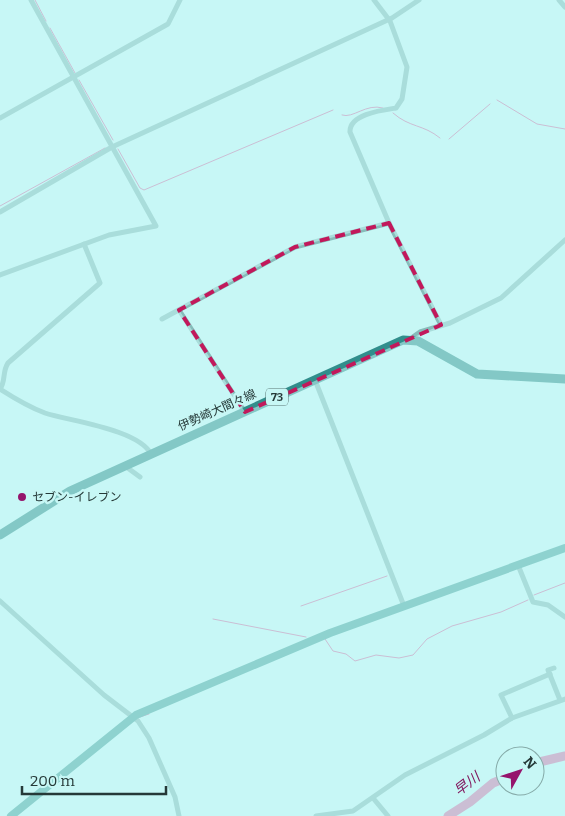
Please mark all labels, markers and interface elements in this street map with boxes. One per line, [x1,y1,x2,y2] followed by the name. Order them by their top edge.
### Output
[176,387,258,433] street label: 伊勢崎大間々線
[266,388,288,406] road number: 73
[32,490,122,504] place label: セブン-イレブン
[16,491,28,503] marker: セブン-イレブン
[495,746,545,796] north arrow
[520,753,540,773] text: N
[22,764,166,796] scale bar
[451,768,485,799] water label: 早川
[30,772,75,790] text: 200 m

